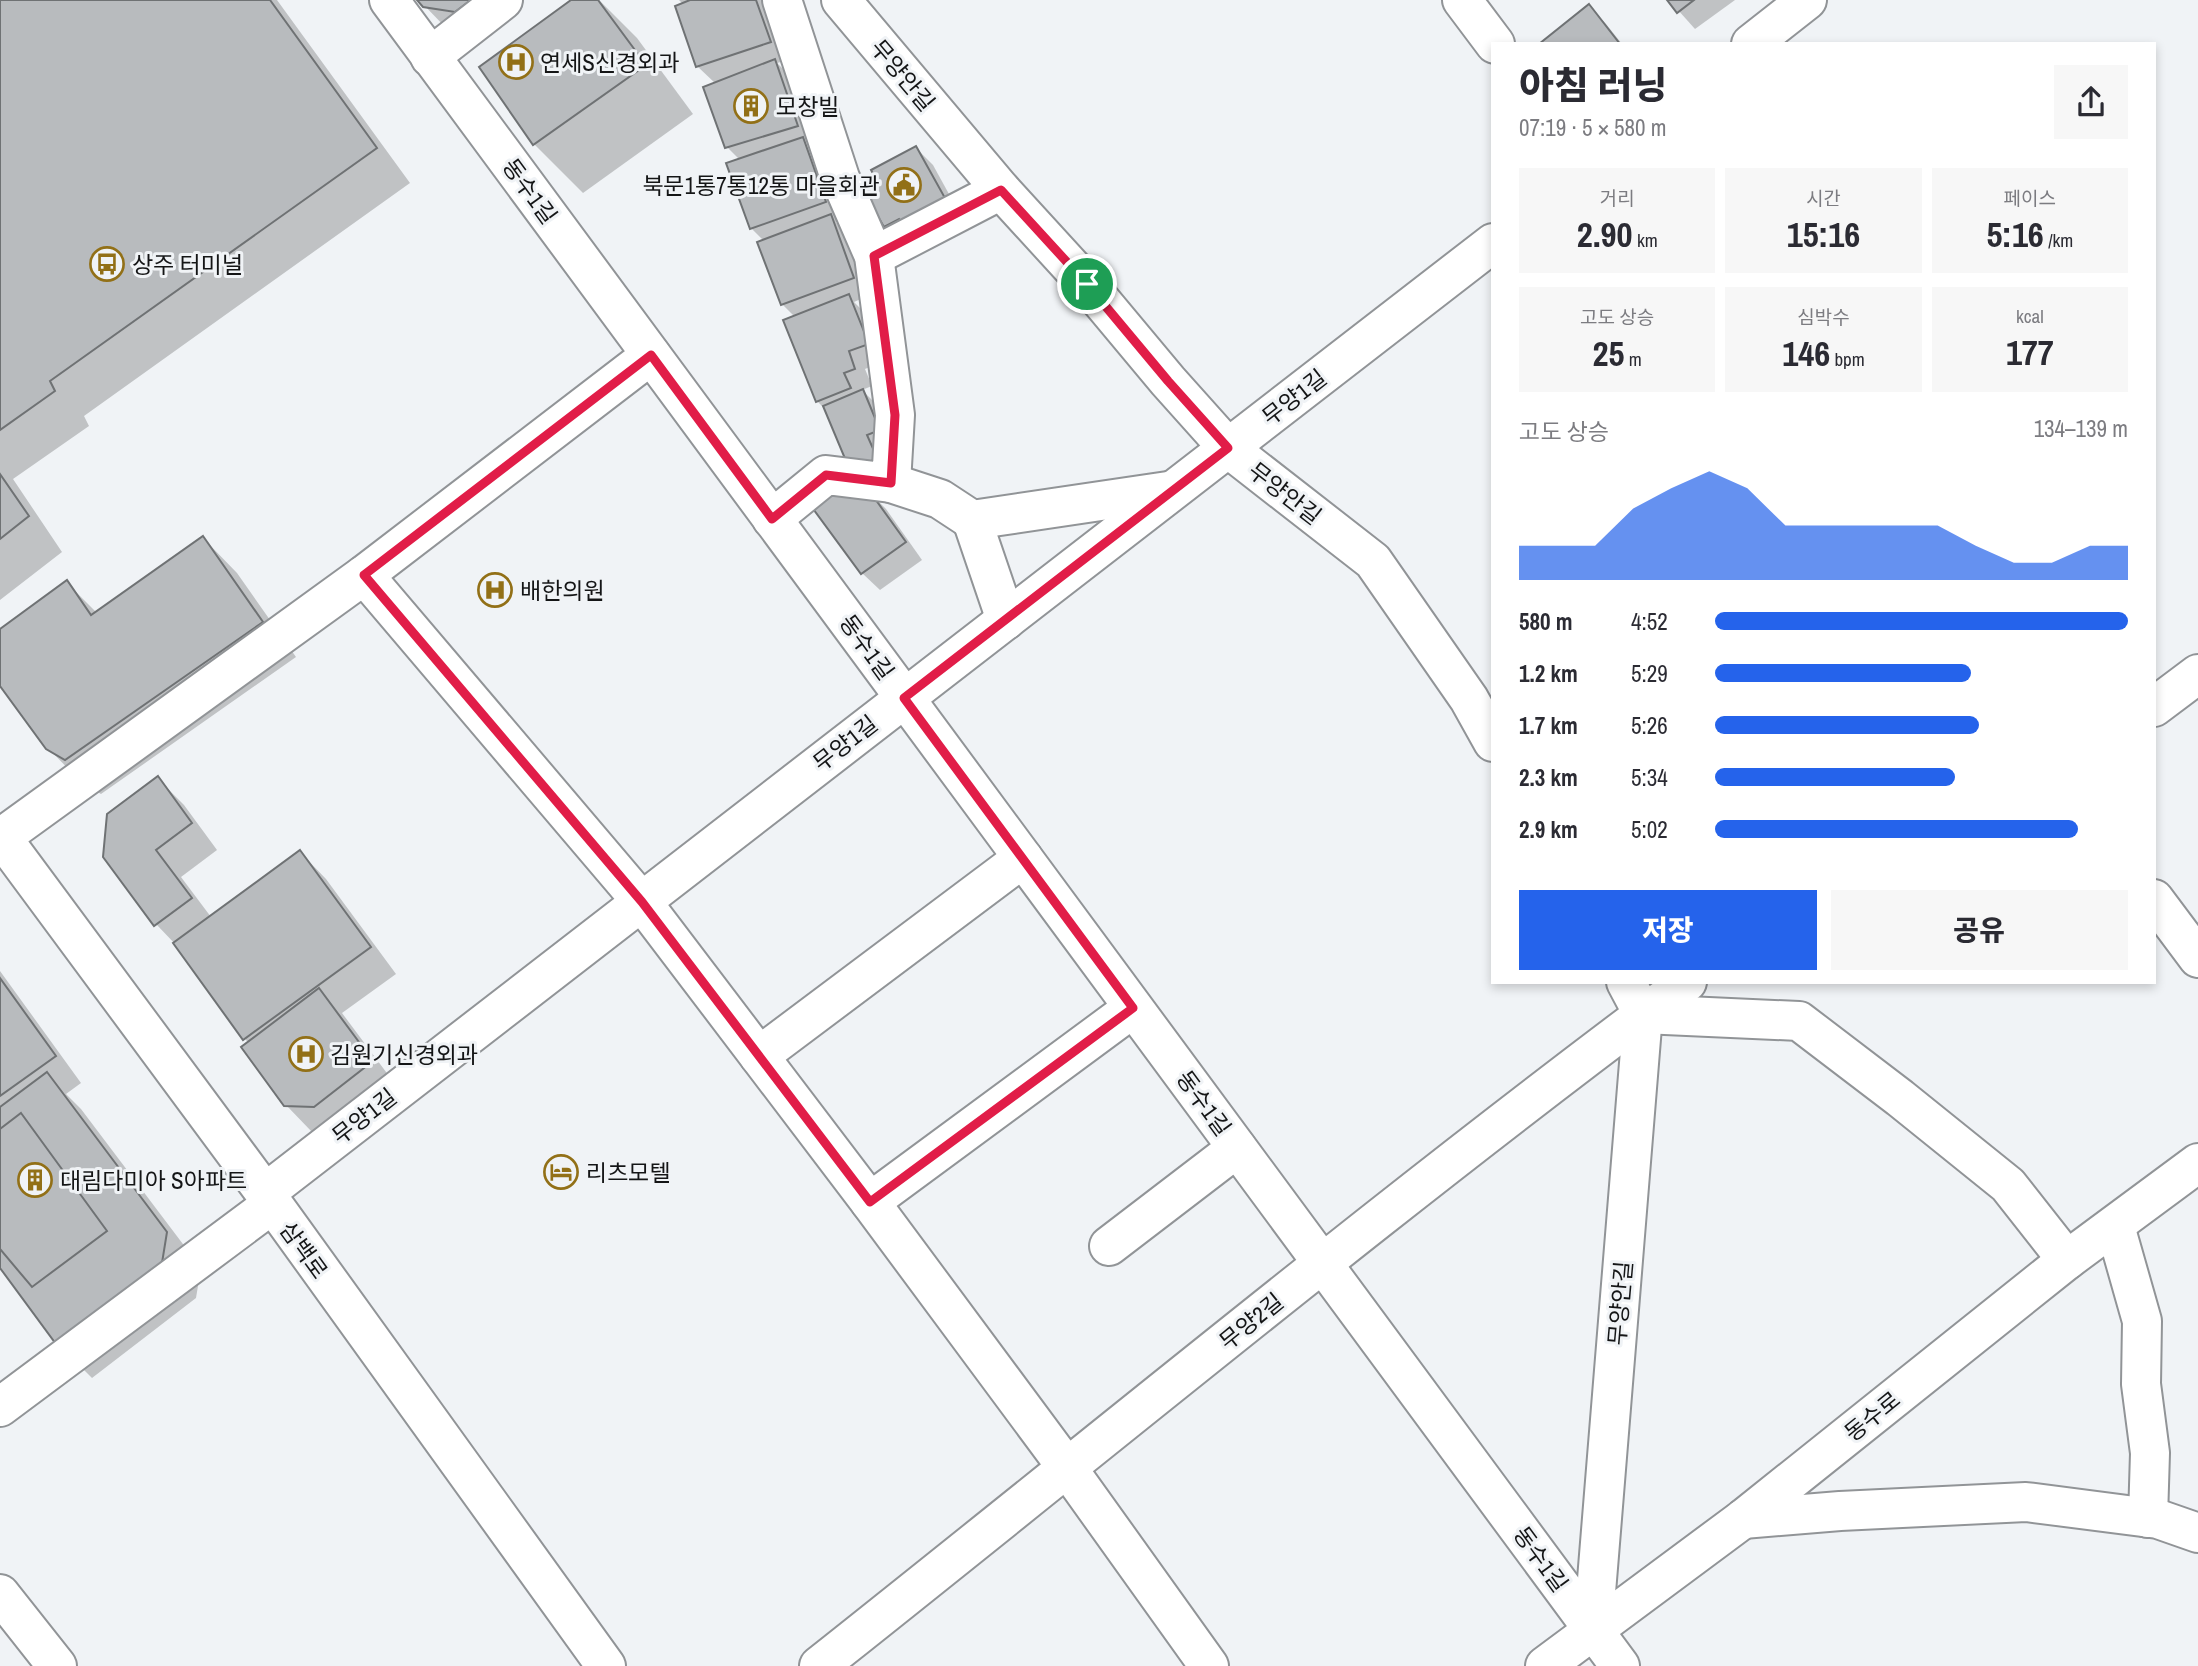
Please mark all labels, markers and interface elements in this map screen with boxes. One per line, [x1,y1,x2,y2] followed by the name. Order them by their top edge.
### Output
[864,33,942,117] street label: 무양안길
[497,43,535,81] hospital icon: 연세S신경외과
[540,47,680,78] place label: 연세S신경외과
[1519,60,1668,111] text: 아침 러닝
[2054,65,2128,139] button: share
[732,87,770,125] building icon: 모창빌
[776,91,839,122] place label: 모창빌
[1519,112,1666,143] text: 07:19 · 5 × 580 m
[496,152,564,230] street label: 동수1길
[885,166,923,204] public building icon: 북문1통7통12통 마을회관
[642,170,880,201] place label: 북문1통7통12통 마을회관
[1600,185,1635,211] text: 거리
[1806,185,1841,211] text: 시간
[2004,185,2056,211] text: 페이스
[1577,211,1633,258] text: 2.90
[1787,211,1860,258] text: 15:16
[1986,211,2044,258] text: 5:16
[1633,227,1658,253] text: km
[2044,227,2073,253] text: /km
[88,245,126,283] bus stop icon: 상주 터미널
[132,249,243,280] place label: 상주 터미널
[1057,254,1117,314] pin
[1068,265,1106,303] icon: arrive
[2016,303,2044,329] text: kcal
[1580,304,1654,330] text: 고도 상승
[1797,304,1850,330] text: 심박수
[2006,329,2054,376] text: 177
[1593,330,1624,377] text: 25
[1782,330,1830,377] text: 146
[1624,346,1642,372] text: m
[1830,346,1865,372] text: bpm
[1255,362,1333,432] street label: 무양1길
[2034,413,2128,444] text: 134–139 m
[1519,416,1609,447] text: 고도 상승
[1242,455,1328,531] street label: 무양안길
[476,571,514,609] hospital icon: 배한의원
[520,575,605,606] place label: 배한의원
[1519,606,1572,637] text: 580 m
[1631,606,1668,637] text: 4:52
[833,608,901,686] street label: 동수1길
[1519,658,1578,689] text: 1.2 km
[1631,658,1668,689] text: 5:29
[806,708,884,778] street label: 무양1길
[1519,710,1578,741] text: 1.7 km
[1631,710,1668,741] text: 5:26
[1519,762,1578,793] text: 2.3 km
[1631,762,1668,793] text: 5:34
[1519,814,1578,845] text: 2.9 km
[1631,814,1668,845] text: 5:02
[1519,890,1817,970] button: 저장
[1831,890,2128,970] button: 공유
[287,1035,325,1073] hospital icon: 김원기신경외과
[330,1039,478,1070] place label: 김원기신경외과
[1170,1064,1238,1142] street label: 동수1길
[325,1081,403,1151] street label: 무양1길
[542,1153,580,1191] hotel icon: 리츠모텔
[586,1157,671,1188] place label: 리츠모텔
[16,1161,54,1199] building icon: 대림다미아 S아파트
[60,1165,247,1196] place label: 대림다미아 S아파트
[273,1215,335,1285] street label: 삼백로
[1601,1259,1639,1347] street label: 무양안길
[1213,1286,1289,1356] street label: 무양2길
[1838,1384,1906,1448] street label: 동수로
[1507,1520,1575,1598] street label: 동수1길

